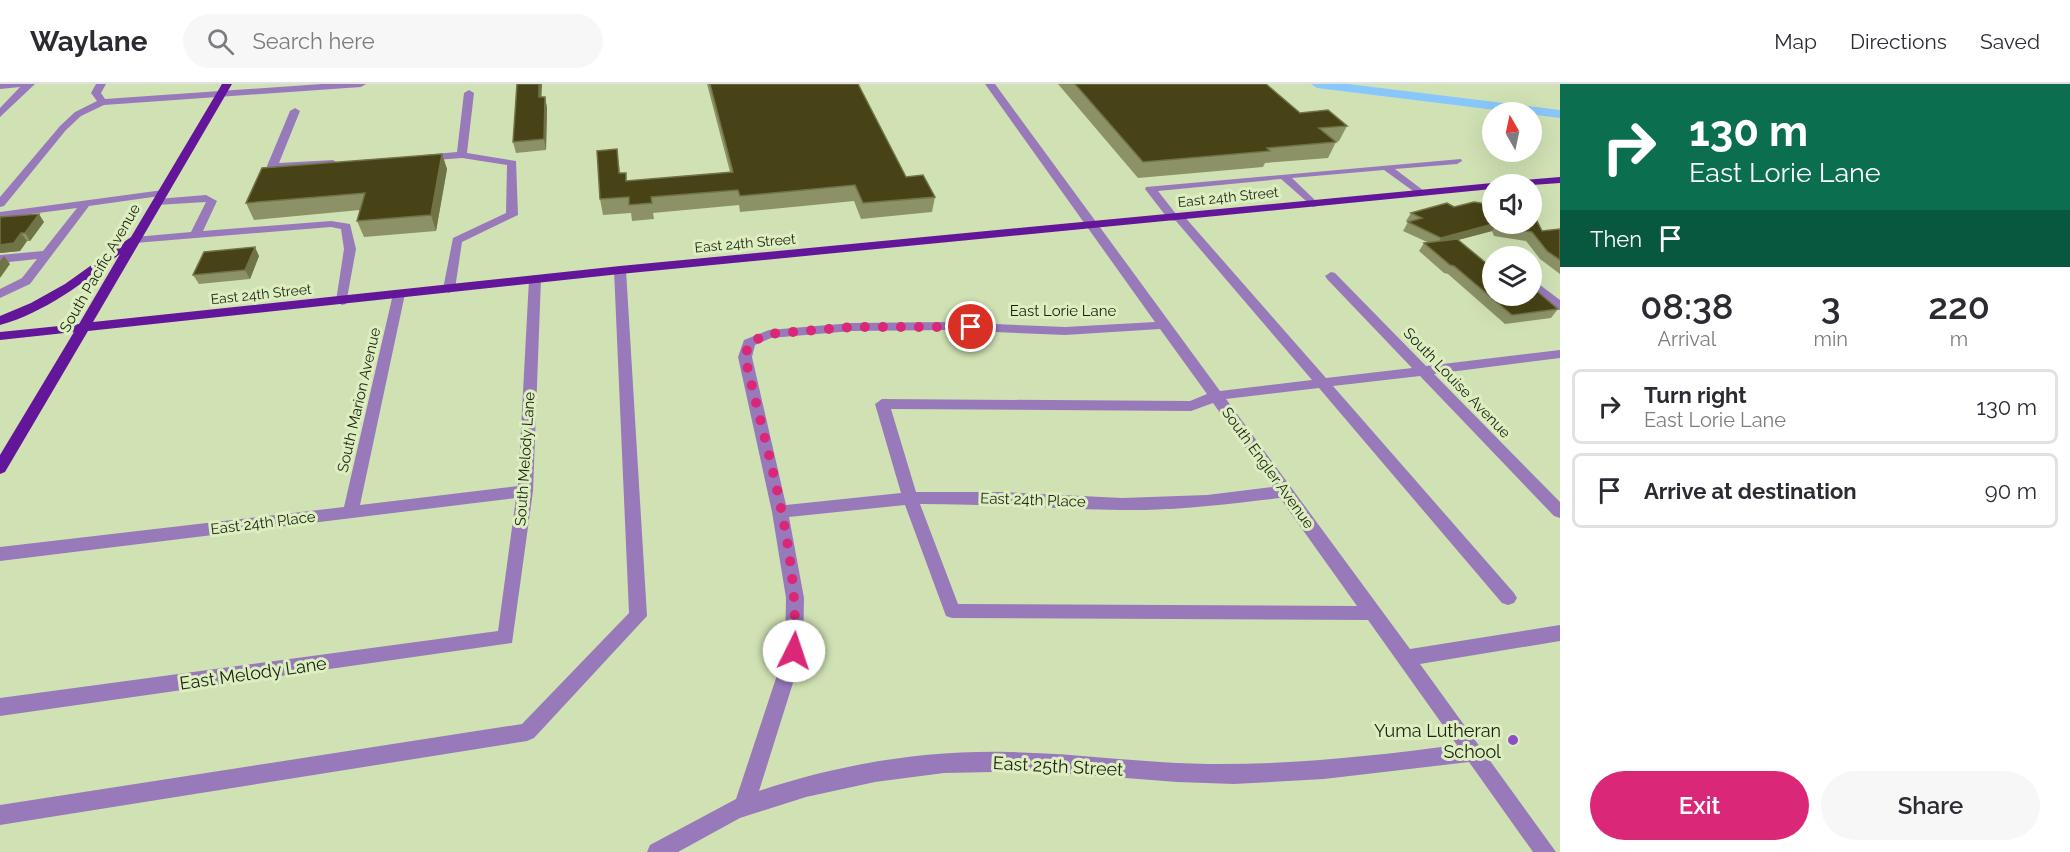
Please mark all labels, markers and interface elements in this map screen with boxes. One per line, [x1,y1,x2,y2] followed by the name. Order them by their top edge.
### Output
[183,14,603,68] search box
[30,25,147,58] text: Waylane
[204,25,237,58] icon: search
[252,28,375,54] text: Search here
[1774,29,1817,54] text: Map
[1850,29,1947,54] text: Directions
[1980,29,2040,54] text: Saved
[1482,102,1542,162] north arrow
[1482,102,1542,306] map controls
[1689,107,1808,156] text: 130 m
[1590,108,1668,186] icon: right
[1689,157,1881,188] text: East Lorie Lane
[1482,174,1542,234] button: sound
[1177,184,1280,210] street label: East 24th Street
[56,200,144,335] street label: South Pacific Avenue
[1654,222,1687,255] icon: arrive
[1590,226,1642,252] text: Then
[694,231,796,255] street label: East 24th Street
[1482,246,1542,306] button: layers
[210,281,313,307] street label: East 24th Street
[1640,285,1733,327] text: 08:38
[1821,285,1841,327] text: 3
[1928,285,1990,327] text: 220
[945,301,996,352] pin
[1010,302,1116,320] street label: East Lorie Lane
[954,310,987,343] icon: arrive
[1400,324,1514,442] street label: South Louise Avenue
[334,326,384,474] street label: South Marion Avenue
[1657,327,1716,351] text: Arrival
[1814,327,1848,351] text: min
[1950,327,1968,351] text: m
[1644,382,1747,408] text: Turn right
[1593,390,1626,423] icon: right
[511,391,539,527] street label: South Melody Lane
[1977,394,2037,420] text: 130 m
[1218,404,1318,532] street label: South Engler Avenue
[1644,408,1786,432] text: East Lorie Lane
[1593,474,1626,507] icon: arrive
[1644,478,1857,504] text: Arrive at destination
[1985,478,2037,504] text: 90 m
[980,489,1086,511] street label: East 24th Place
[210,508,317,538] street label: East 24th Place
[762,619,826,683] position arrow
[178,652,328,694] street label: East Melody Lane
[1374,720,1501,762] place label: Yuma Lutheran School
[1506,733,1520,747] marker: Yuma Lutheran School
[992,752,1124,780] street label: East 25th Street
[1590,771,1809,840] button: Exit
[1821,771,2040,840] button: Share

